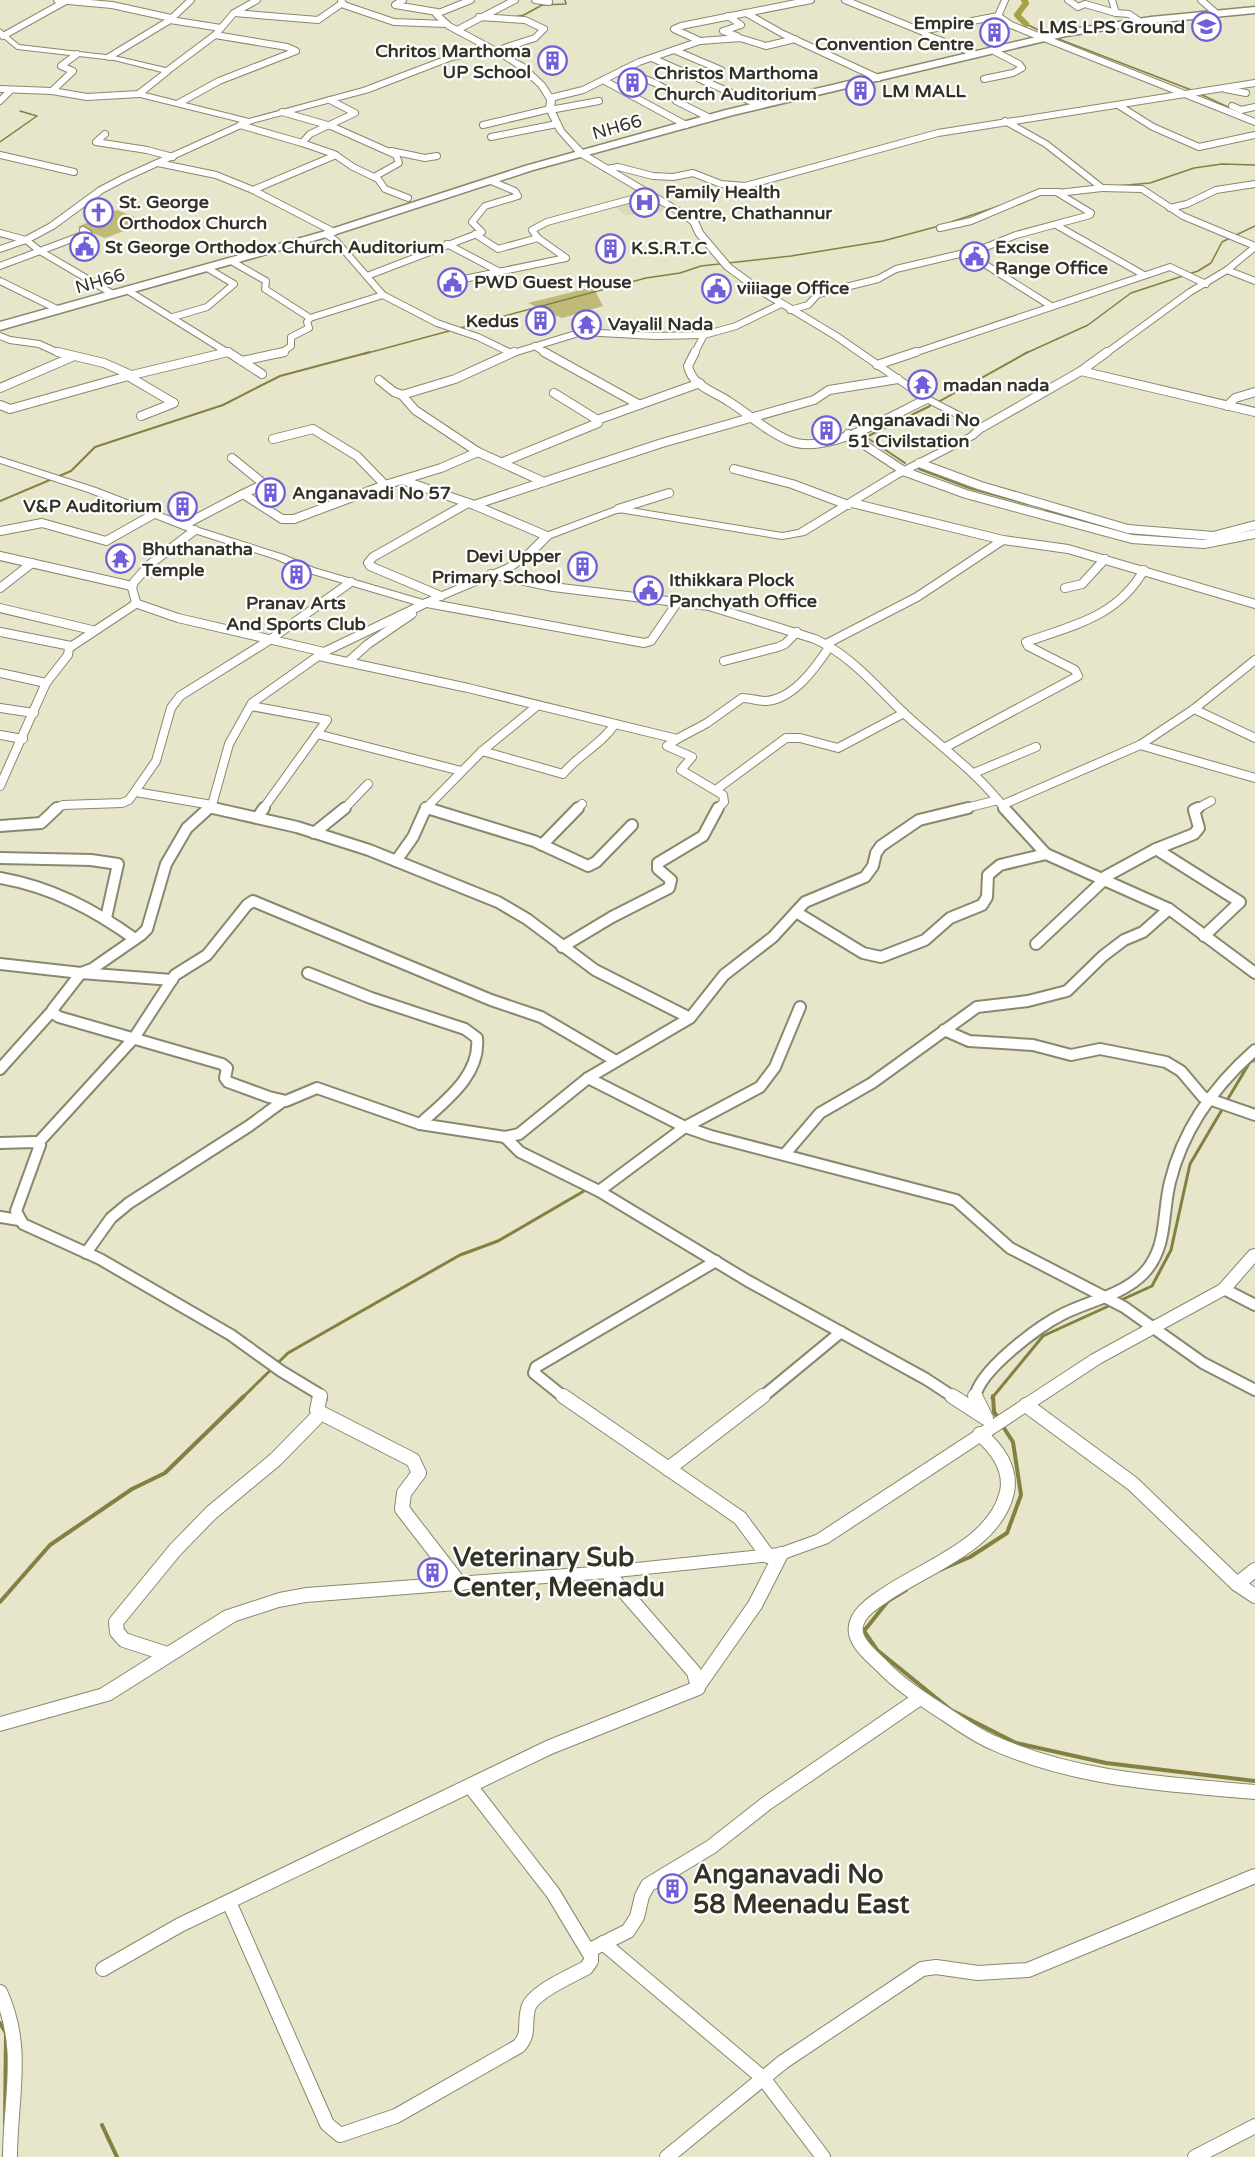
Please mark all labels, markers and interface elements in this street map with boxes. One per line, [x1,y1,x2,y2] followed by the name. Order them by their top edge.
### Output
[1190,11,1222,43] school or university icon: LMS LPS Ground
[815,12,974,55] place label: Empire Convention Centre
[1039,16,1185,38] place label: LMS LPS Ground
[979,17,1011,49] building icon: Empire Convention Centre
[375,40,531,83] place label: Chritos Marthoma UP School
[536,45,568,77] building icon: Chritos Marthoma UP School
[654,62,818,105] place label: Christos Marthoma Church Auditorium
[617,67,649,99] building icon: Christos Marthoma Church Auditorium
[845,75,877,107] building icon: LM MALL
[882,80,967,102] place label: LM MALL
[590,109,644,145] street label: NH66
[665,181,833,224] place label: Family Health Centre, Chathannur
[628,186,660,218] hospital icon: Family Health Centre, Chathannur
[119,191,267,234] place label: St. George Orthodox Church
[82,196,114,228] church icon: St. George Orthodox Church
[68,231,100,263] public building icon: St George Orthodox Church Auditorium
[594,232,626,264] building icon: K.S.R.T.C
[105,236,444,258] place label: St George Orthodox Church Auditorium
[995,236,1108,279] place label: Excise Range Office
[631,237,707,259] place label: K.S.R.T.C
[958,241,990,273] public building icon: Excise Range Office
[73,263,127,299] street label: NH66
[437,266,469,298] public building icon: PWD Guest House
[474,271,631,293] place label: PWD Guest House
[700,272,732,304] public building icon: viiiage Office
[737,277,849,299] place label: viiiage Office
[524,305,556,337] building icon: Kedus
[571,308,603,340] temple icon: Vayalil Nada
[466,310,519,332] place label: Kedus
[608,313,713,335] place label: Vayalil Nada
[906,369,938,401] temple icon: madan nada
[943,374,1049,396] place label: madan nada
[848,409,980,452] place label: Anganavadi No 51 Civilstation
[811,414,843,446] building icon: Anganavadi No 51 Civilstation
[255,477,287,509] building icon: Anganavadi No 57
[292,482,451,504] place label: Anganavadi No 57
[167,490,199,522] building icon: V&P Auditorium
[23,495,162,517] place label: V&P Auditorium
[141,538,253,581] place label: Bhuthanatha Temple
[105,543,137,575] temple icon: Bhuthanatha Temple
[432,545,562,588] place label: Devi Upper Primary School
[566,550,598,582] building icon: Devi Upper Primary School
[280,558,312,590] building icon: Pranav Arts And Sports Club
[669,569,817,612] place label: Ithikkara Plock Panchyath Office
[632,574,664,606] public building icon: Ithikkara Plock Panchyath Office
[226,592,366,635] place label: Pranav Arts And Sports Club
[453,1542,665,1603] place label: Veterinary Sub Center, Meenadu
[416,1556,448,1588] building icon: Veterinary Sub Center, Meenadu
[693,1859,909,1920] place label: Anganavadi No 58 Meenadu East
[656,1873,688,1905] building icon: Anganavadi No 58 Meenadu East

